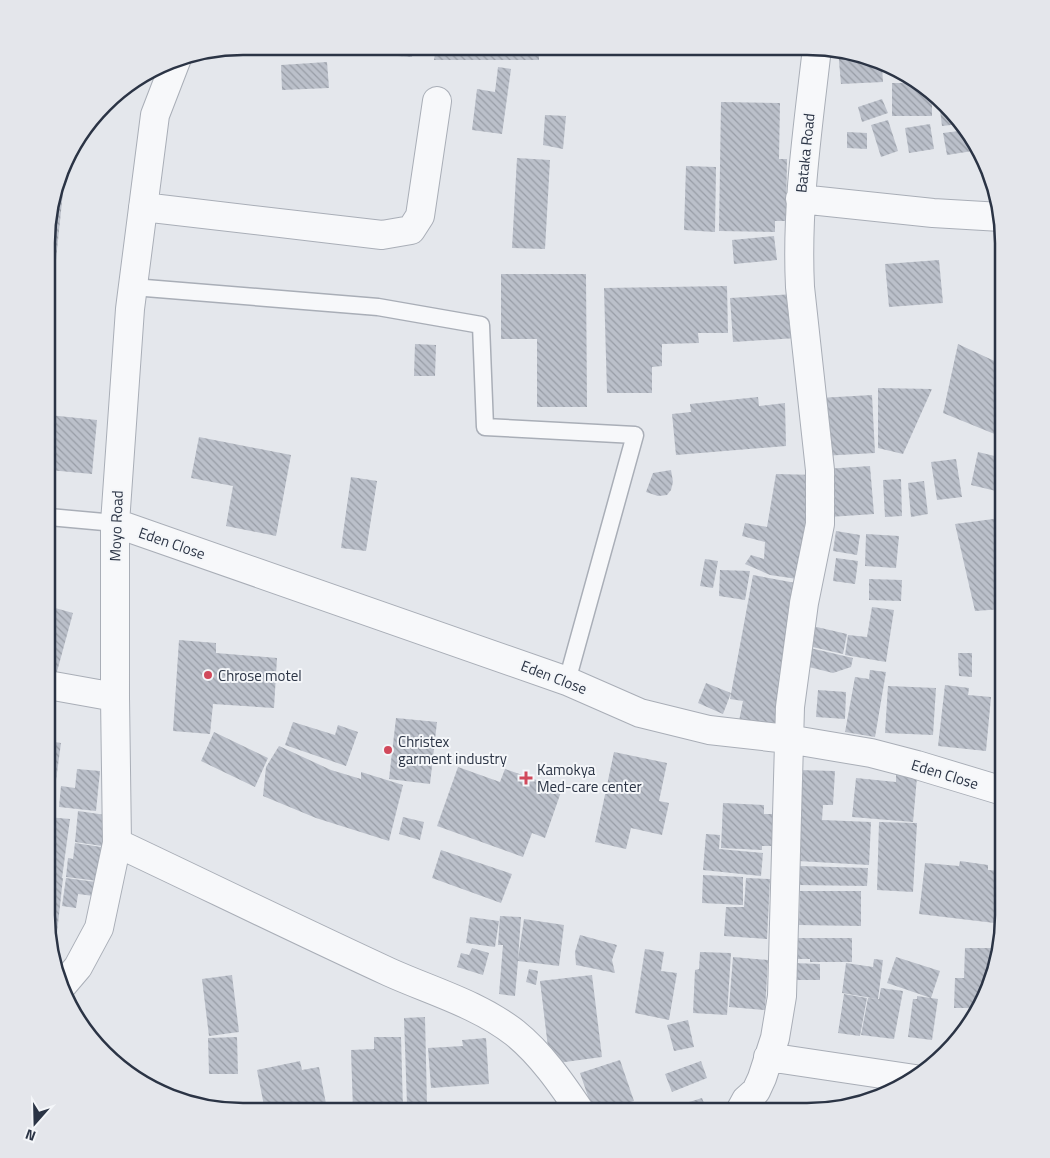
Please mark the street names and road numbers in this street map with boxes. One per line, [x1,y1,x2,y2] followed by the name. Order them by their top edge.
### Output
[789,112,821,194] street label: Bataka Road
[103,490,129,562] street label: Moyo Road
[136,521,208,565] street label: Eden Close
[518,654,590,700] street label: Eden Close
[909,753,981,795] street label: Eden Close

